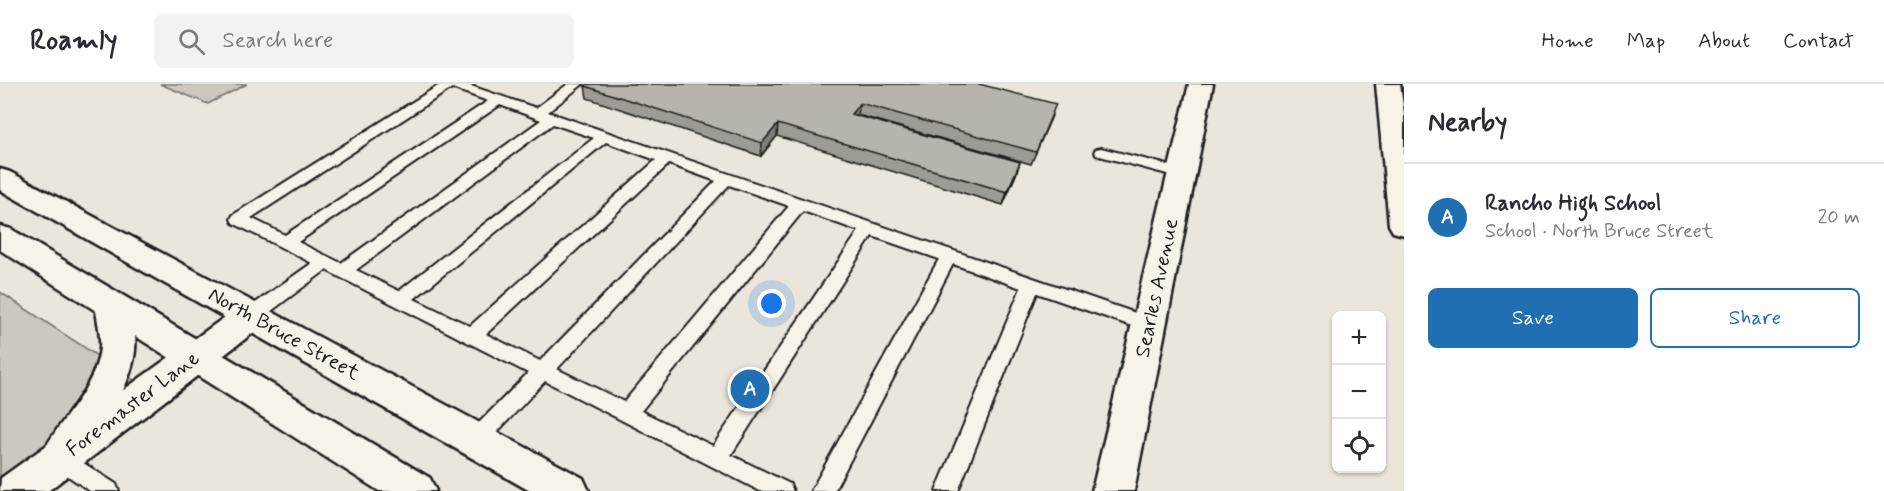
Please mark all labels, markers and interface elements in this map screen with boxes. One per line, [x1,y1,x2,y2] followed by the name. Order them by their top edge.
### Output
[154,14,574,68] search box
[30,23,118,60] text: Roamly
[175,25,208,58] icon: search
[223,27,333,55] text: Search here
[1542,27,1594,55] text: Home
[1627,27,1665,55] text: Map
[1698,27,1750,55] text: About
[1783,27,1854,55] text: Contact
[1428,106,1507,140] text: Nearby
[1485,190,1661,218] text: Rancho High School
[1441,204,1454,231] text: A
[1817,204,1860,231] text: 20 m
[1129,216,1185,360] street label: Searles Avenue
[1485,218,1714,245] text: School · North Bruce Street
[203,281,365,388] street label: North Bruce Street
[1428,288,1638,348] button: Save
[1650,288,1860,348] button: Share
[757,289,786,318] your location
[1332,311,1386,473] map controls
[1332,311,1386,365] button: +
[61,344,206,463] street label: Foremaster Lane
[1332,365,1386,419] button: −
[730,366,770,412] pin: A
[1332,419,1386,473] button: locate

